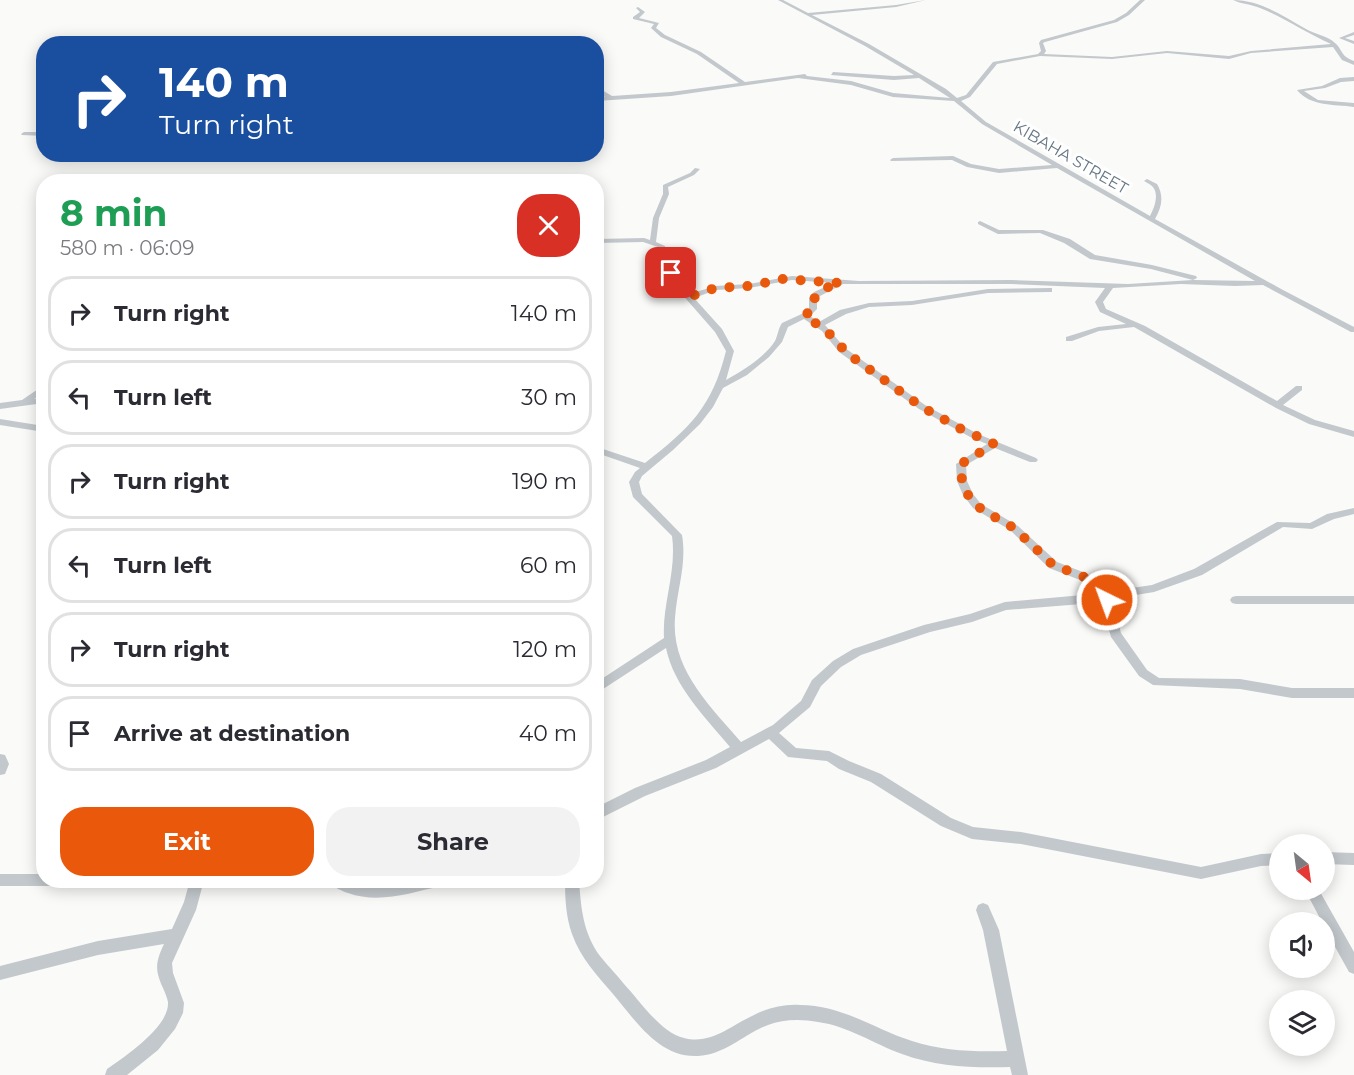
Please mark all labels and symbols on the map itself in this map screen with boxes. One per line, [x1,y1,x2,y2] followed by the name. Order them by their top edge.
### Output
[1010,117,1132,198] street label: KIBAHA STREET
[645,247,696,298] pin
[1075,568,1139,632] position arrow
[1269,834,1335,900] north arrow

